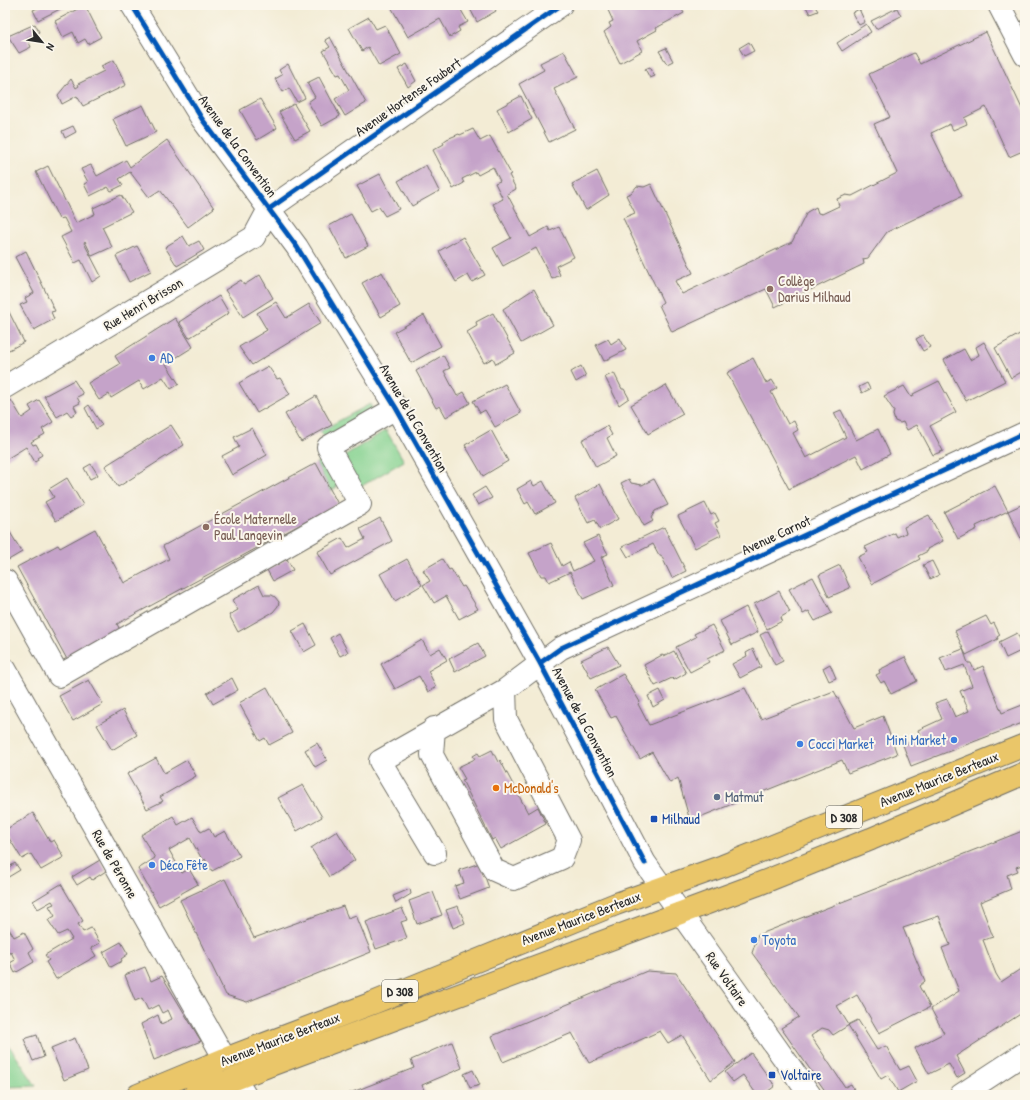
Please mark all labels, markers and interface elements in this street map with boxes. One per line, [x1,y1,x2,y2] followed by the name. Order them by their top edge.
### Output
[22,22,62,62] north arrow
[43,41,58,53] text: N
[351,53,465,140] street label: Avenue Hortense Foubert
[195,91,282,201] street label: Avenue de la Convention
[778,271,851,306] place label: Collège Darius Milhaud
[100,272,186,335] street label: Rue Henri Brisson
[765,284,775,294] marker: Collège Darius Milhaud
[160,348,174,367] place label: AD
[147,353,157,363] marker: AD
[376,360,453,476] street label: Avenue de la Convention
[214,509,297,545] place label: École Maternelle Paul Langevin
[738,510,814,559] street label: Avenue Carnot
[201,522,211,532] marker: École Maternelle Paul Langevin
[548,663,623,780] street label: Avenue de la Convention
[886,730,946,749] place label: Mini Market
[808,734,874,753] place label: Cocci Market
[949,735,959,745] marker: Mini Market
[795,739,805,749] marker: Cocci Market
[877,746,1001,811] street label: Avenue Maurice Berteaux
[504,778,559,797] place label: McDonald's
[491,783,501,793] marker: McDonald's
[725,787,764,806] place label: Matmut
[712,792,722,802] marker: Matmut
[826,806,862,828] road number: D 308
[662,809,700,828] place label: Milhaud
[649,814,659,824] marker: Milhaud
[88,826,143,902] street label: Rue de Péronne
[160,855,208,874] place label: Déco Fête
[147,860,157,870] marker: Déco Fête
[518,886,643,949] street label: Avenue Maurice Berteaux
[762,930,797,950] place label: Toyota
[749,935,759,945] marker: Toyota
[702,948,753,1010] street label: Rue Voltaire
[382,980,418,1002] road number: D 308
[217,1007,342,1070] street label: Avenue Maurice Berteaux
[780,1065,822,1084] place label: Voltaire
[767,1070,777,1080] marker: Voltaire

